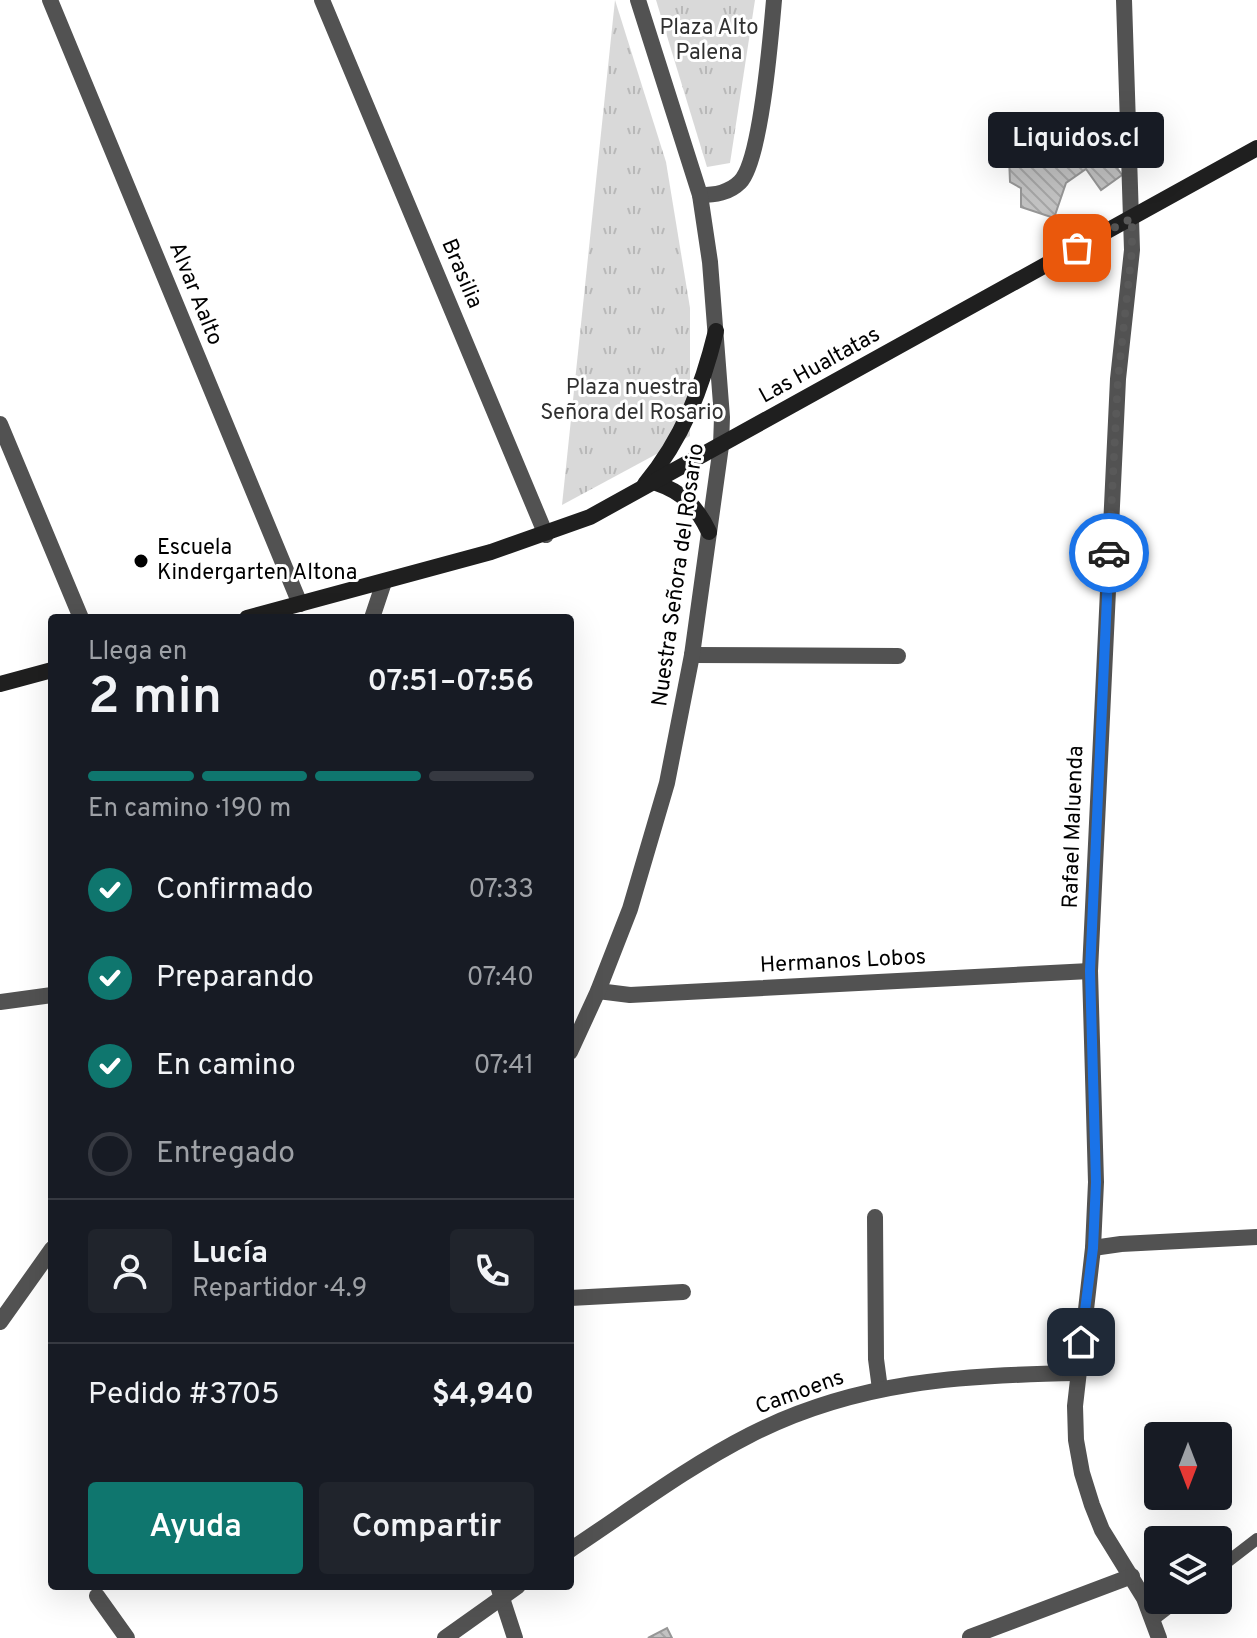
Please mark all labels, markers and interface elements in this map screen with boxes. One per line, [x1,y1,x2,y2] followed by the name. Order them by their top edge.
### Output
[659,15,759,67] park label: Plaza Alto Palena
[989,112,1165,168] callout: Liquidos.cl
[1012,123,1140,156] text: Liquidos.cl
[1043,214,1111,282] pin
[1055,226,1099,270] icon: bag
[434,235,488,313] street label: Brasilia
[162,238,228,350] street label: Alvar Aalto
[755,322,885,410] street label: Las Hualtatas
[540,375,724,427] park label: Plaza nuestra Señora del Rosario
[647,442,711,708] street label: Nuestra Señora del Rosario
[1069,513,1149,593] courier
[1087,531,1131,575] icon: car
[157,535,357,587] place label: Escuela Kindergarten Altona
[132,552,150,570] marker: Escuela Kindergarten Altona
[88,636,187,669] text: Llega en
[368,664,534,701] text: 07:51–07:56
[88,666,222,732] text: 2 min
[1058,745,1090,909] street label: Rafael Maluenda
[88,793,291,826] text: En camino · 190 m
[88,868,132,912] icon: check
[156,872,314,909] text: Confirmado
[468,874,534,907] text: 07:33
[759,944,927,980] street label: Hermanos Lobos
[88,956,132,1000] icon: check
[156,960,314,997] text: Preparando
[467,962,534,995] text: 07:40
[88,1044,132,1088] icon: check
[156,1048,296,1085] text: En camino
[474,1050,534,1083] text: 07:41
[156,1136,295,1173] text: Entregado
[88,1229,172,1313] button: person
[450,1229,534,1313] button: phone
[192,1236,268,1273] text: Lucía
[192,1273,367,1306] text: Repartidor · 4.9
[1047,1308,1115,1376] pin
[1059,1320,1103,1364] icon: home
[752,1365,848,1421] street label: Camoens
[88,1377,280,1414] text: Pedido #3705
[432,1377,534,1414] text: $4,940
[1144,1422,1232,1510] north arrow
[1144,1422,1232,1614] map controls
[88,1482,303,1574] button: Ayuda
[319,1482,534,1574] button: Compartir
[1144,1526,1232,1614] button: layers

